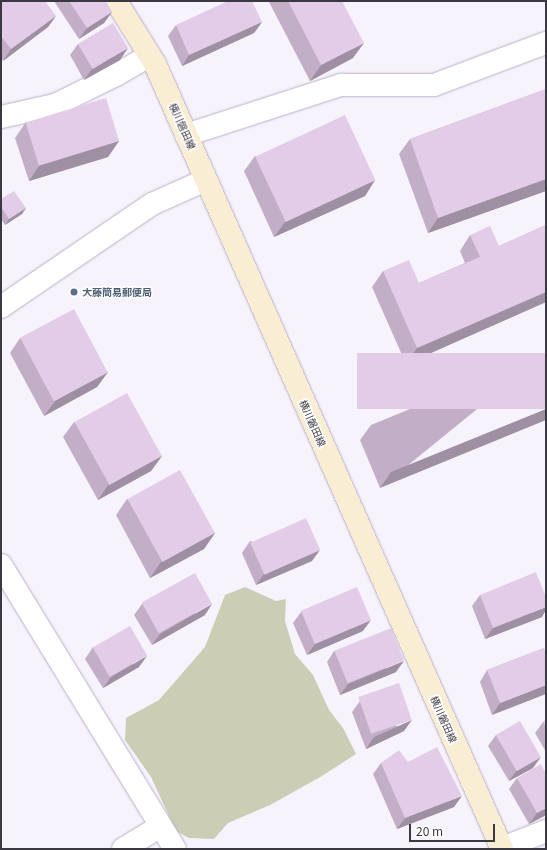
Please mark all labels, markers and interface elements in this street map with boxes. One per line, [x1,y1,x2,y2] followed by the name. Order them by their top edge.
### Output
[167,101,199,151] street label: 横川磐田線
[82,286,152,298] place label: 大藤簡易郵便局
[69,287,79,297] marker: 大藤簡易郵便局
[297,398,329,448] street label: 横川磐田線
[428,694,460,744] street label: 横川磐田線
[411,816,497,842] scale bar
[416,822,443,839] text: 20 m

